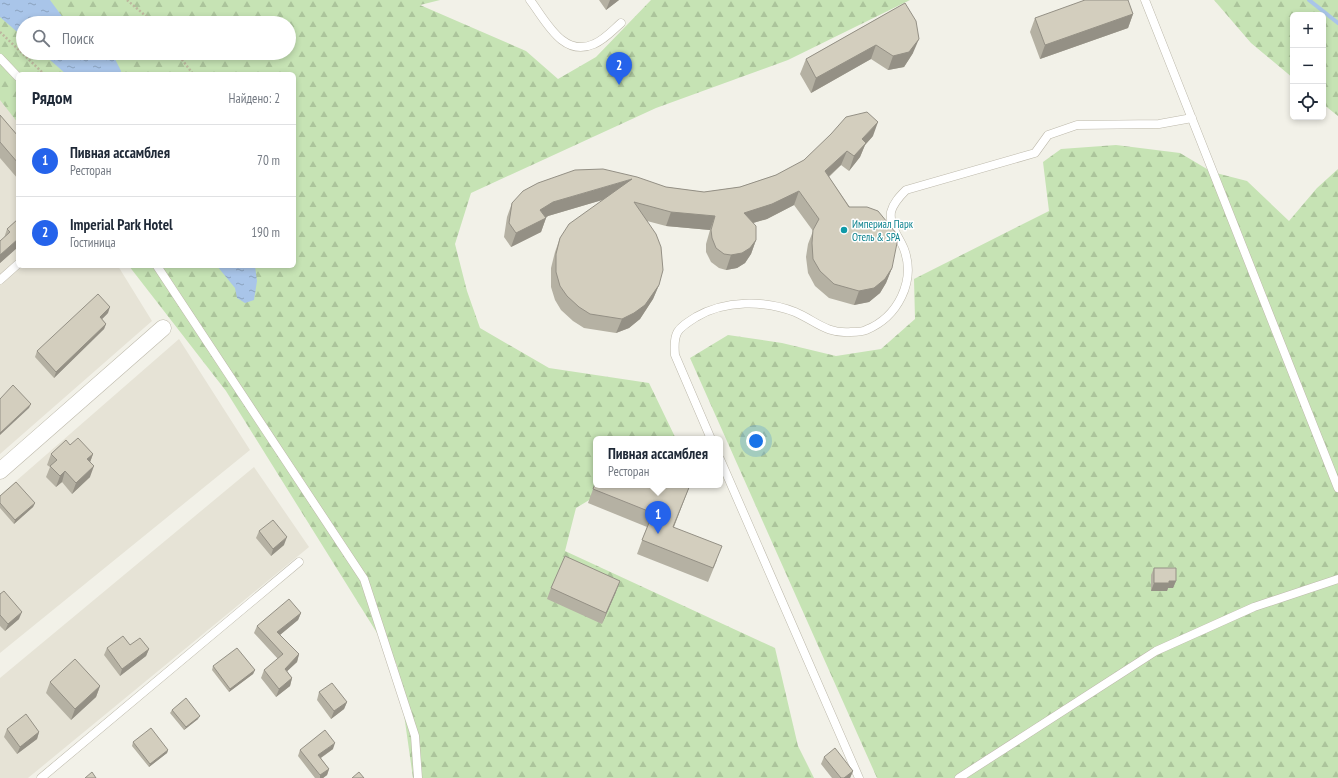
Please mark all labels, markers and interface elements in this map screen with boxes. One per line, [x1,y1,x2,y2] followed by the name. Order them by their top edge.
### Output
[1290,12,1326,120] map controls
[1290,12,1326,48] button: +
[16,16,296,60] search box
[30,27,52,49] icon: search
[62,29,94,48] text: Поиск
[1290,48,1326,84] button: −
[606,52,632,85] pin: 2
[1290,84,1326,120] button: locate
[32,87,72,109] text: Рядом
[229,90,280,107] text: Найдено: 2
[70,143,170,162] text: Пивная ассамблея
[42,152,48,169] text: 1
[257,152,280,169] text: 70 m
[70,162,111,179] text: Ресторан
[70,215,173,234] text: Imperial Park Hotel
[852,217,914,244] place label: Империал Парк Отель & SPA
[42,224,48,241] text: 2
[251,224,280,241] text: 190 m
[839,225,849,235] marker: Империал Парк Отель & SPA
[70,234,116,251] text: Гостиница
[746,431,766,451] your location
[593,436,723,488] popup
[608,444,708,463] text: Пивная ассамблея
[608,463,649,480] text: Ресторан
[645,501,671,534] pin: 1

